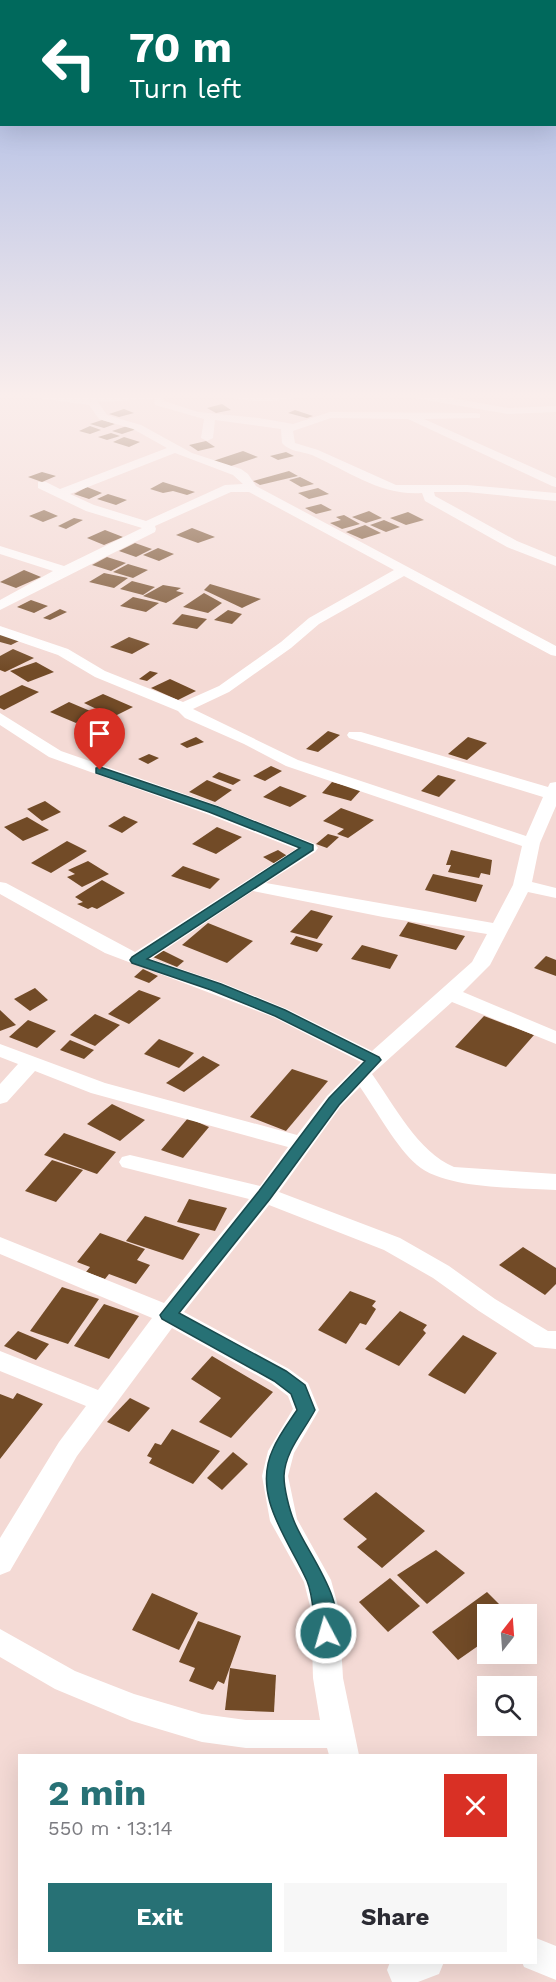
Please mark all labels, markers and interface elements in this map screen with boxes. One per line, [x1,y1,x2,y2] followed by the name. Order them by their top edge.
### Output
[129,23,232,72] text: 70 m
[30,24,108,102] icon: left
[129,73,241,105] text: Turn left
[74,708,125,770] pin
[83,717,116,750] icon: arrive
[294,1601,358,1665] position arrow
[477,1604,537,1664] north arrow
[477,1604,537,1736] map controls
[477,1676,537,1736] button: search
[48,1772,146,1814] text: 2 min
[444,1774,507,1837] button: close
[48,1816,173,1840] text: 550 m · 13:14
[48,1883,272,1952] button: Exit
[284,1883,507,1952] button: Share

